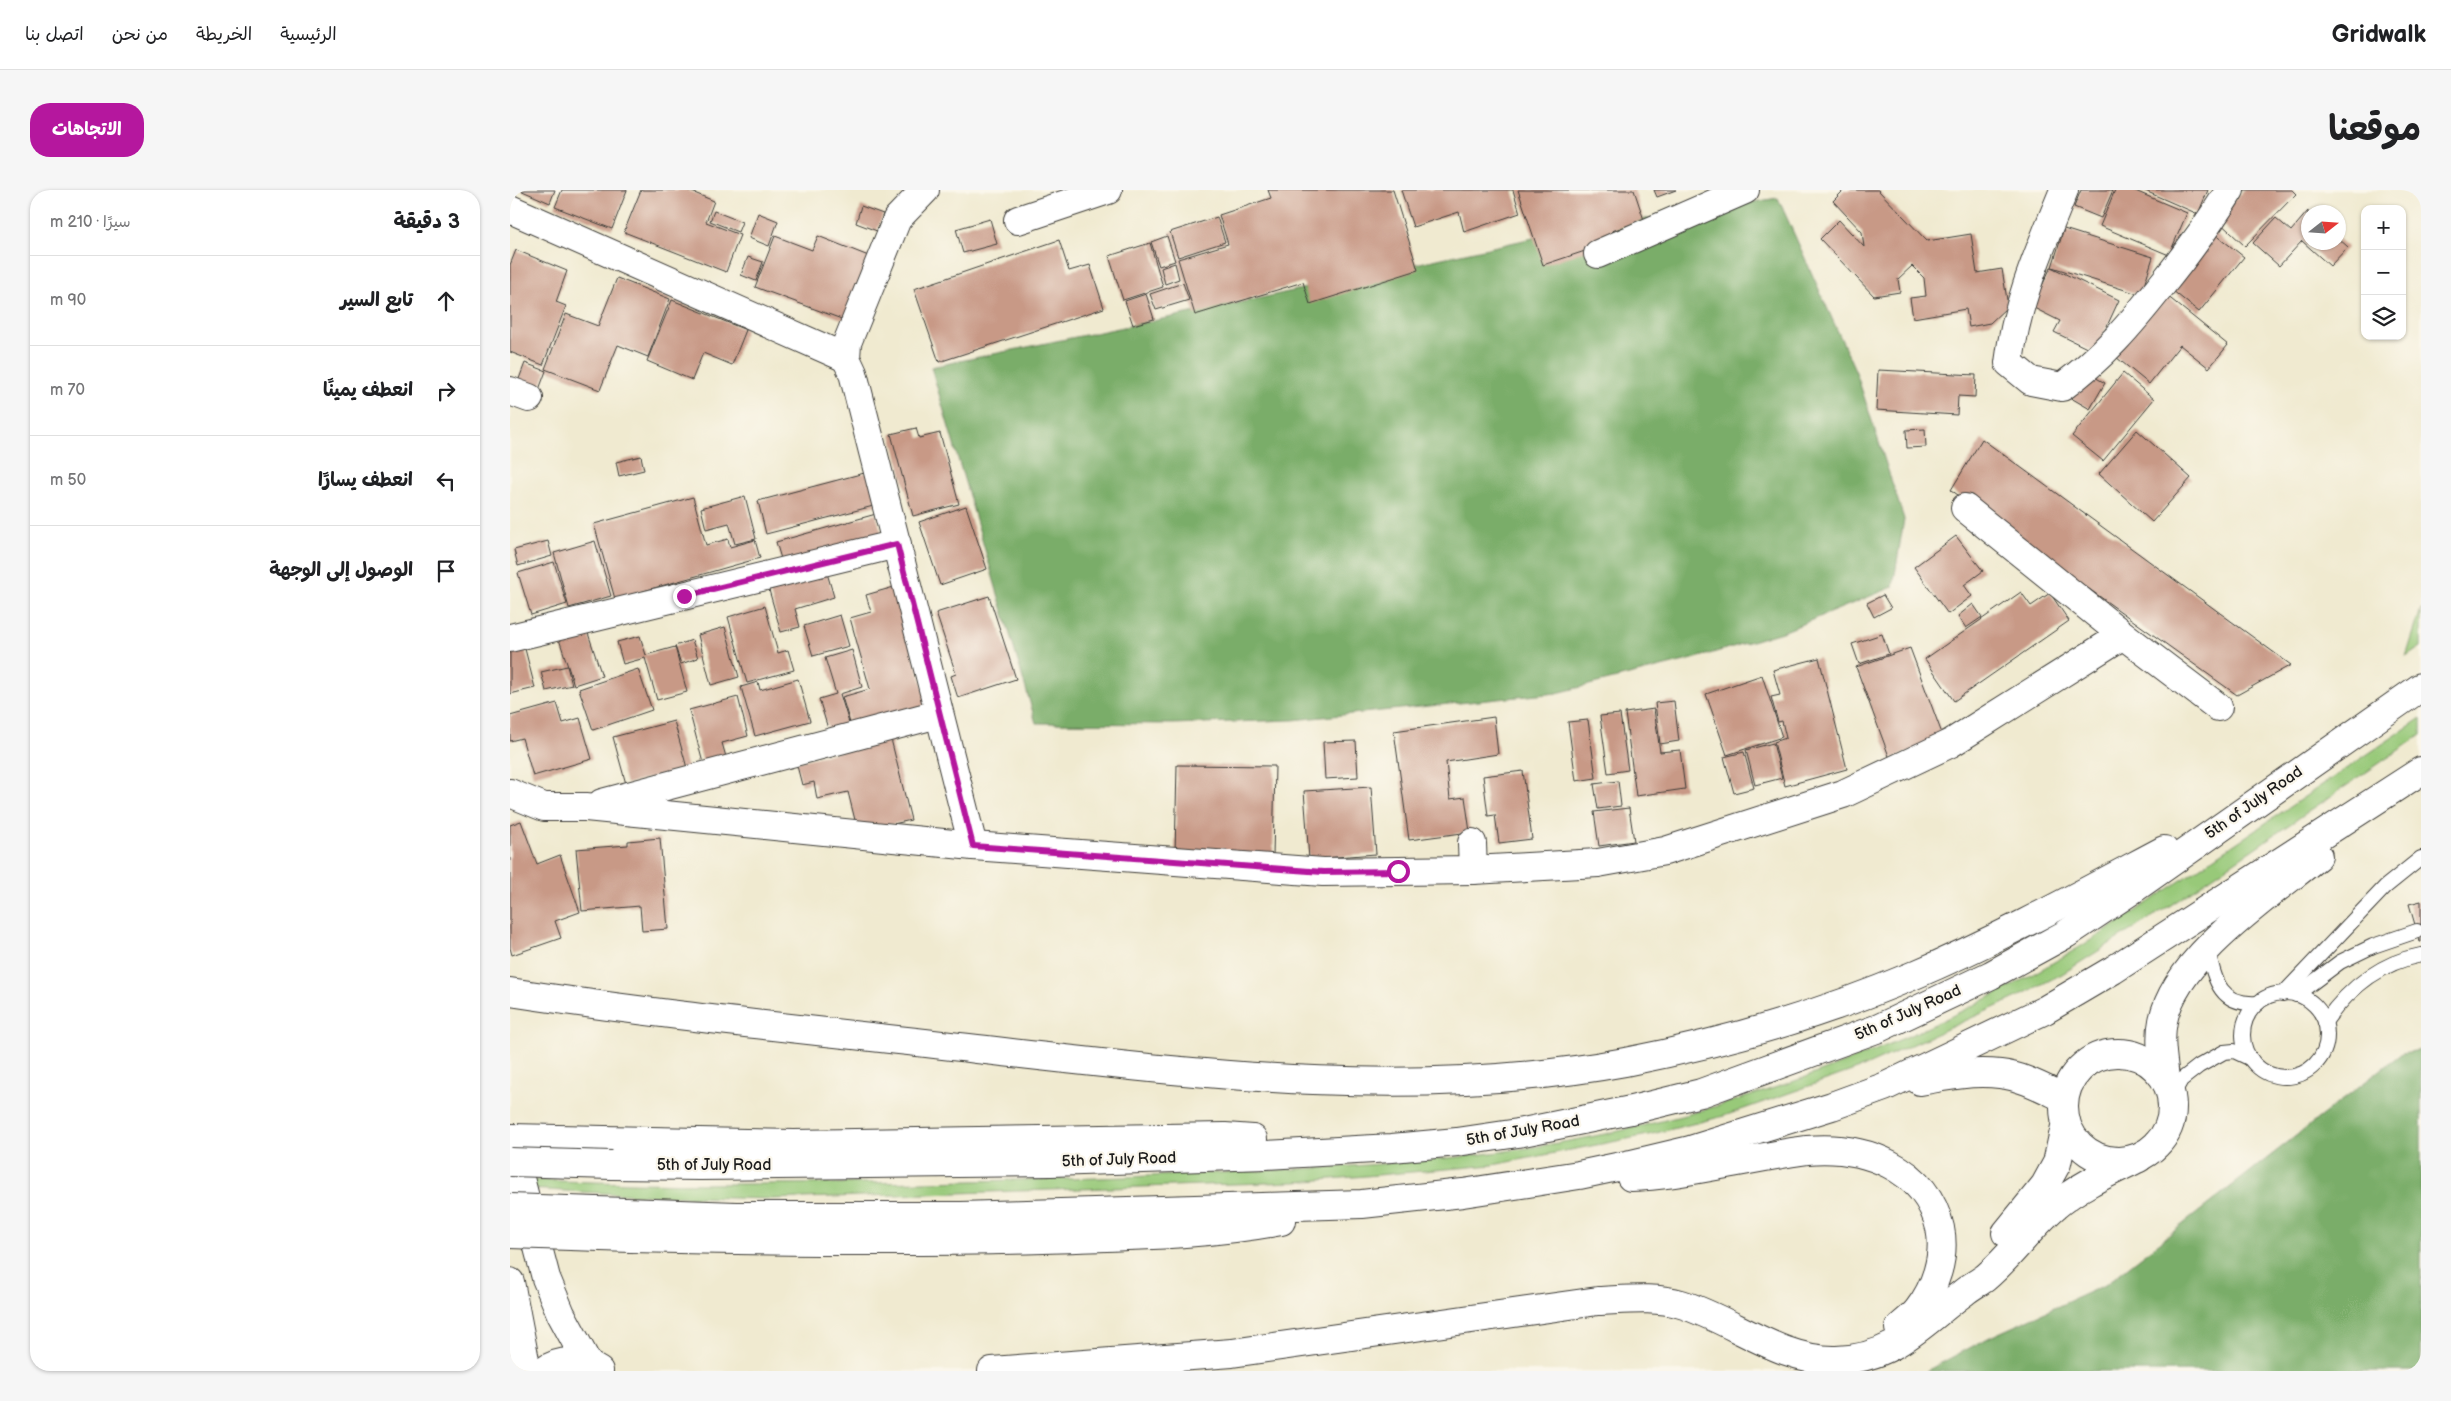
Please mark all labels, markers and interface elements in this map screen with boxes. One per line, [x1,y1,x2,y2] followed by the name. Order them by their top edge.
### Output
[2332,20,2426,49] text: Gridwalk
[25,24,84,45] text: اتصل بنا
[112,24,168,45] text: من نحن
[196,24,252,45] text: الخريطة
[280,24,337,45] text: الرئيسية
[30,103,144,157] button: الاتجاهات
[2328,108,2421,151] text: موقعنا
[2301,205,2346,250] north arrow
[2361,205,2406,340] map controls
[2361,205,2406,250] button: +
[394,209,460,234] text: 3 دقيقة
[50,213,131,232] text: سيرًا · 210 m
[2361,250,2406,295] button: −
[432,287,460,315] icon: ahead
[340,289,413,312] text: تابع السير
[50,291,86,310] text: 90 m
[2361,295,2406,340] button: layers
[432,377,460,405] icon: right
[323,379,413,402] text: انعطف يمينًا
[50,381,85,400] text: 70 m
[432,467,460,495] icon: left
[318,469,413,492] text: انعطف يسارًا
[50,471,86,490] text: 50 m
[432,557,460,585] icon: arrive
[269,559,413,582] text: الوصول إلى الوجهة
[673,585,696,608] route end
[2202,762,2306,844] street label: 5th of July Road
[1387,860,1410,883] route start
[1852,981,1964,1045] street label: 5th of July Road
[1465,1112,1581,1150] street label: 5th of July Road
[1061,1149,1177,1171] street label: 5th of July Road
[657,1156,771,1175] street label: 5th of July Road

